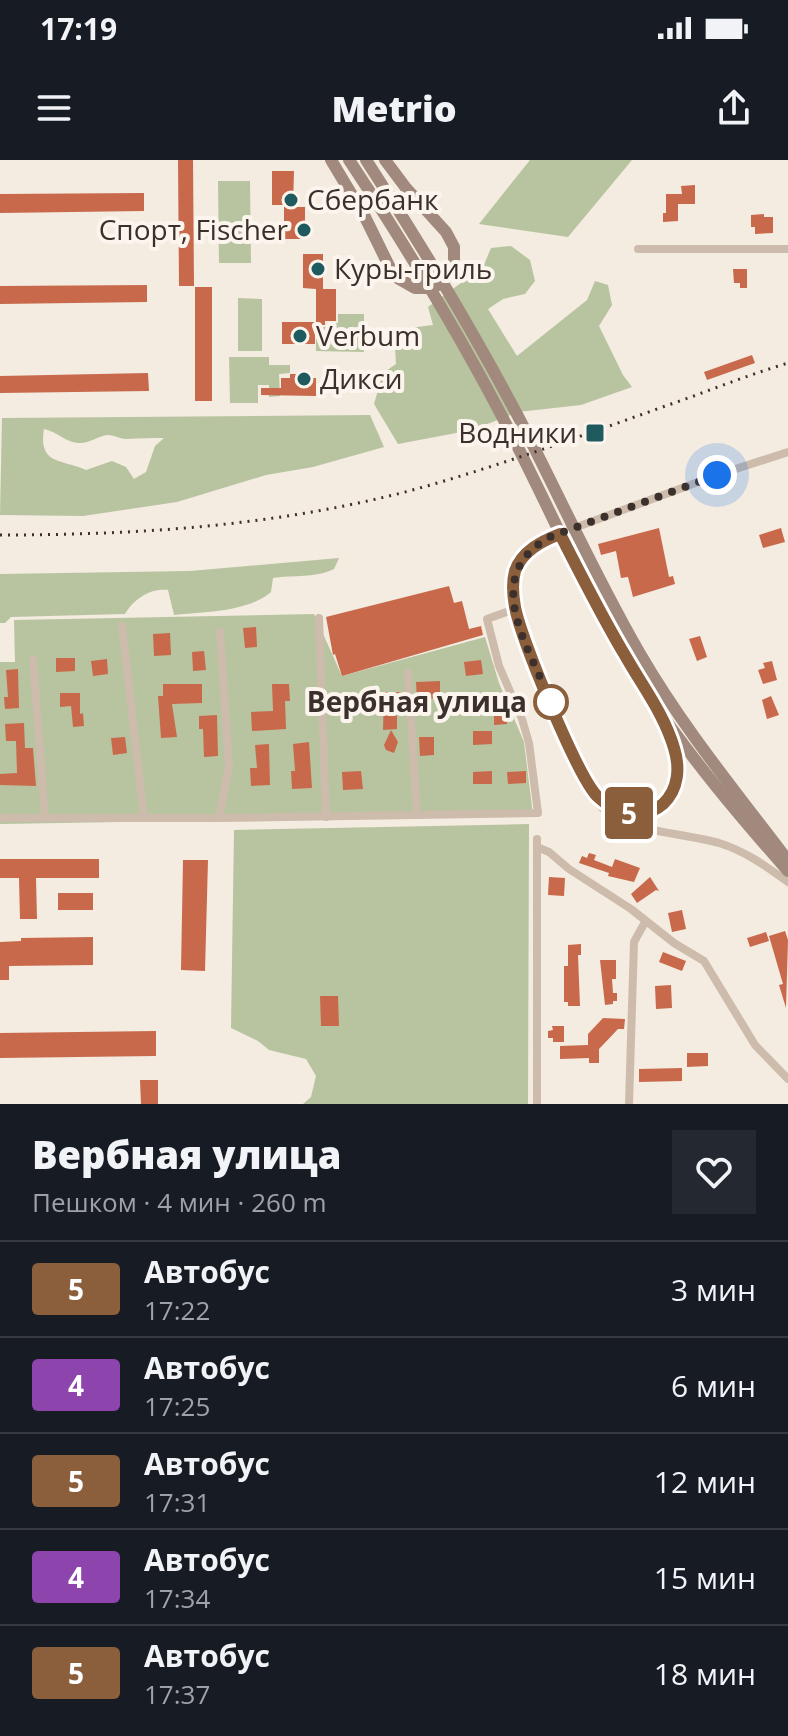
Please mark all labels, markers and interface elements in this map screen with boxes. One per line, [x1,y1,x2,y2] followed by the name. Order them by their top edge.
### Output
[40,8,117,49] text: 17:19
[331,84,457,133] text: Metrio
[32,86,76,130] icon: menu
[712,86,756,130] icon: share
[307,180,439,218] place label: Сбербанк
[282,191,300,209] marker: Сбербанк
[99,210,289,248] place label: Спорт, Fischer
[295,221,313,239] marker: Спорт, Fischer
[334,249,492,287] place label: Куры-гриль
[309,260,327,278] marker: Куры-гриль
[316,316,420,354] place label: Verbum
[291,327,309,345] marker: Verbum
[320,359,403,397] place label: Дикси
[295,370,313,388] marker: Дикси
[458,413,577,451] place label: Водники
[584,422,606,444] marker: Водники
[697,455,737,495] your location
[307,682,527,720] place label: Вербная улица
[534,685,568,719] marker: Вербная улица
[603,787,655,839] line badge: 5
[621,794,637,832] text: 5
[32,1128,341,1180] text: Вербная улица
[672,1130,756,1214] button: heart
[32,1184,327,1220] text: Пешком · 4 мин · 260 m
[144,1251,270,1292] text: Автобус
[671,1269,756,1310] text: 3 мин
[68,1270,84,1308] text: 5
[144,1292,210,1328] text: 17:22
[144,1347,270,1388] text: Автобус
[671,1365,756,1406] text: 6 мин
[68,1366,84,1404] text: 4
[144,1388,210,1424] text: 17:25
[144,1443,270,1484] text: Автобус
[654,1461,756,1502] text: 12 мин
[68,1462,84,1500] text: 5
[144,1484,210,1520] text: 17:31
[144,1539,270,1580] text: Автобус
[654,1557,756,1598] text: 15 мин
[68,1558,84,1596] text: 4
[144,1580,210,1616] text: 17:34
[144,1635,270,1676] text: Автобус
[654,1653,756,1694] text: 18 мин
[68,1654,84,1692] text: 5
[144,1676,210,1712] text: 17:37

